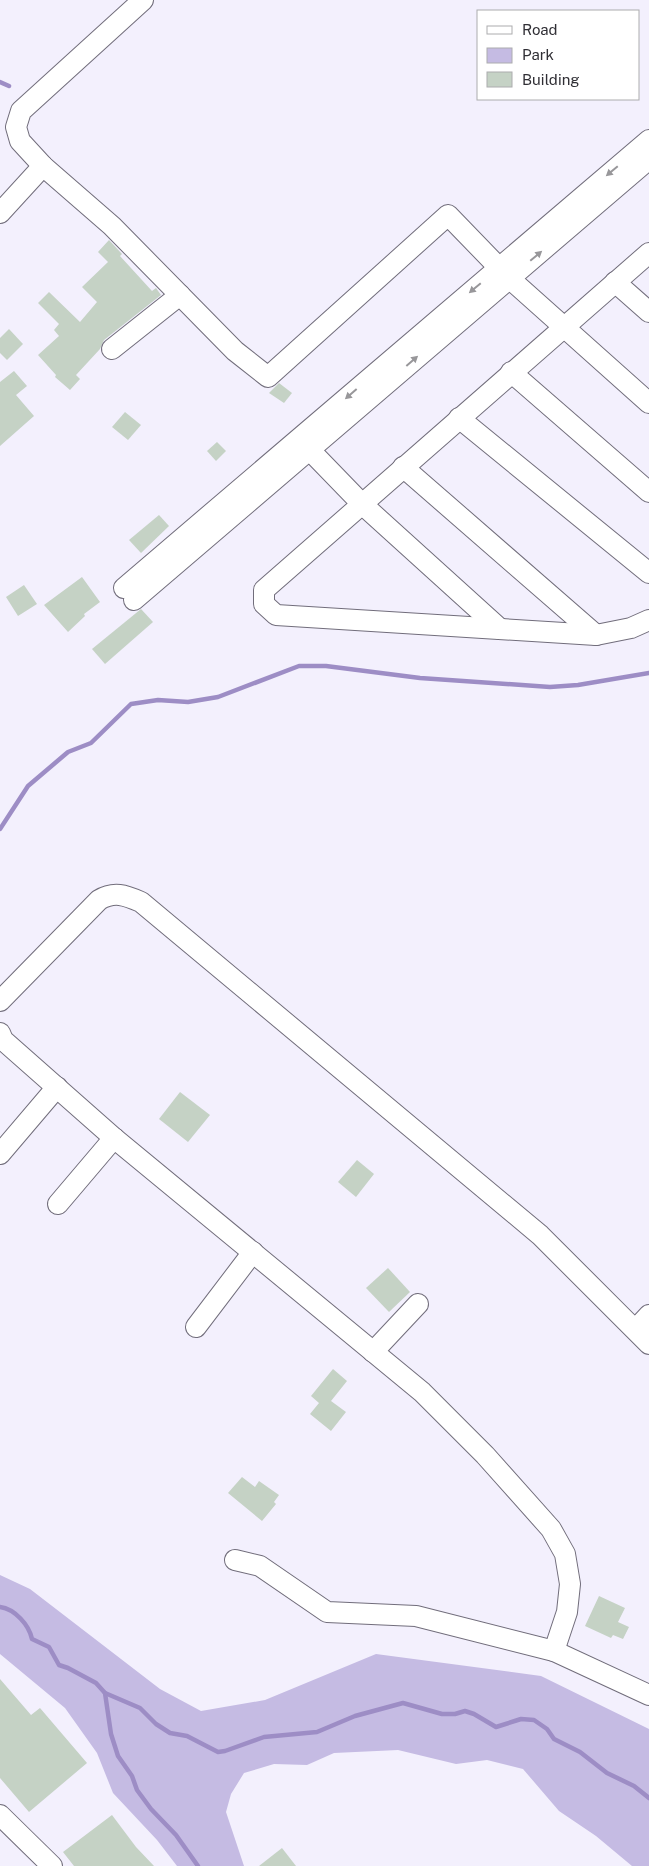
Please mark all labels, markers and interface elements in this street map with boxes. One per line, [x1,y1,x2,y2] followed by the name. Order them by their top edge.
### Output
[477,10,639,100] legend
[522,21,558,38] text: Road
[522,46,554,63] text: Park
[522,71,580,88] text: Building
[605,166,618,177] one-way arrow
[529,250,542,261] one-way arrow
[469,282,481,294] one-way arrow
[406,356,418,367] one-way arrow
[345,388,358,399] one-way arrow

